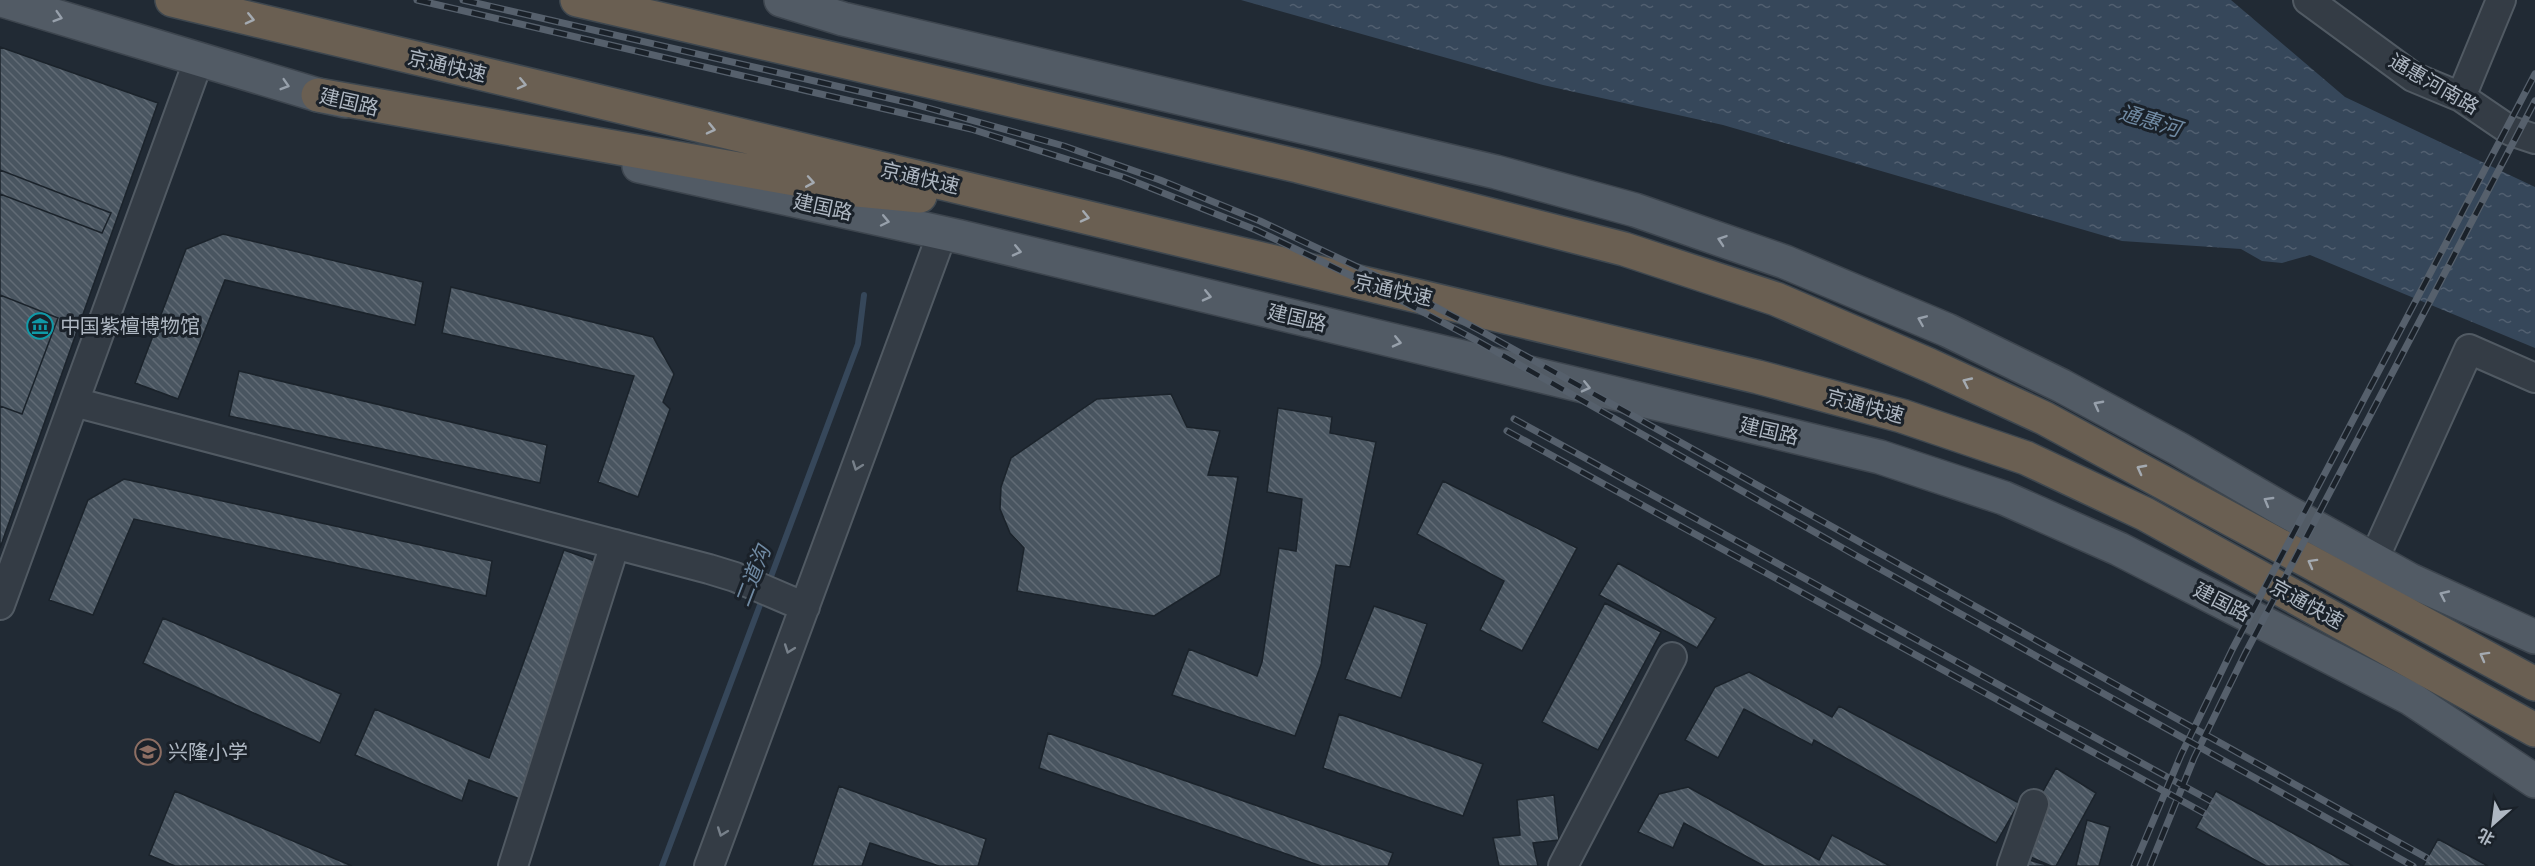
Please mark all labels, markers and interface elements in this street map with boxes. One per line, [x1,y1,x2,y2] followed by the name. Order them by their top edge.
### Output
[53,10,63,22] one-way arrow
[245,12,255,25] one-way arrow
[405,46,488,90] street label: 京通快速
[2383,49,2483,122] street label: 通惠河南路
[516,76,526,89] one-way arrow
[279,78,290,90] one-way arrow
[316,85,381,123] street label: 建国路
[2115,100,2187,146] water label: 通惠河
[706,121,716,134] one-way arrow
[878,158,961,202] street label: 京通快速
[806,175,815,187] one-way arrow
[791,190,855,228] street label: 建国路
[1080,210,1090,223] one-way arrow
[880,214,890,227] one-way arrow
[1717,235,1728,248] one-way arrow
[1012,243,1022,256] one-way arrow
[1351,270,1434,314] street label: 京通快速
[1202,289,1212,302] one-way arrow
[1264,301,1329,339] street label: 建国路
[25,311,55,341] museum icon: 中国紫檀博物馆
[60,315,200,341] place label: 中国紫檀博物馆
[1918,315,1929,327] one-way arrow
[1392,334,1402,347] one-way arrow
[1962,378,1973,390] one-way arrow
[1581,379,1591,392] one-way arrow
[1822,385,1906,431] street label: 京通快速
[2093,401,2104,412] one-way arrow
[1736,414,1801,452] street label: 建国路
[851,460,864,471] one-way arrow
[2136,465,2147,477] one-way arrow
[2264,496,2274,508] one-way arrow
[731,540,779,611] water label: 二道沟
[2308,558,2319,570] one-way arrow
[2265,575,2347,637] street label: 京通快速
[2188,579,2254,629] street label: 建国路
[2439,590,2450,602] one-way arrow
[784,643,797,654] one-way arrow
[2479,652,2490,663] one-way arrow
[133,737,163,767] school or university icon: 兴隆小学
[168,741,248,767] place label: 兴隆小学
[2463,794,2523,854] north arrow
[2475,823,2499,848] text: 北
[717,826,729,837] one-way arrow

